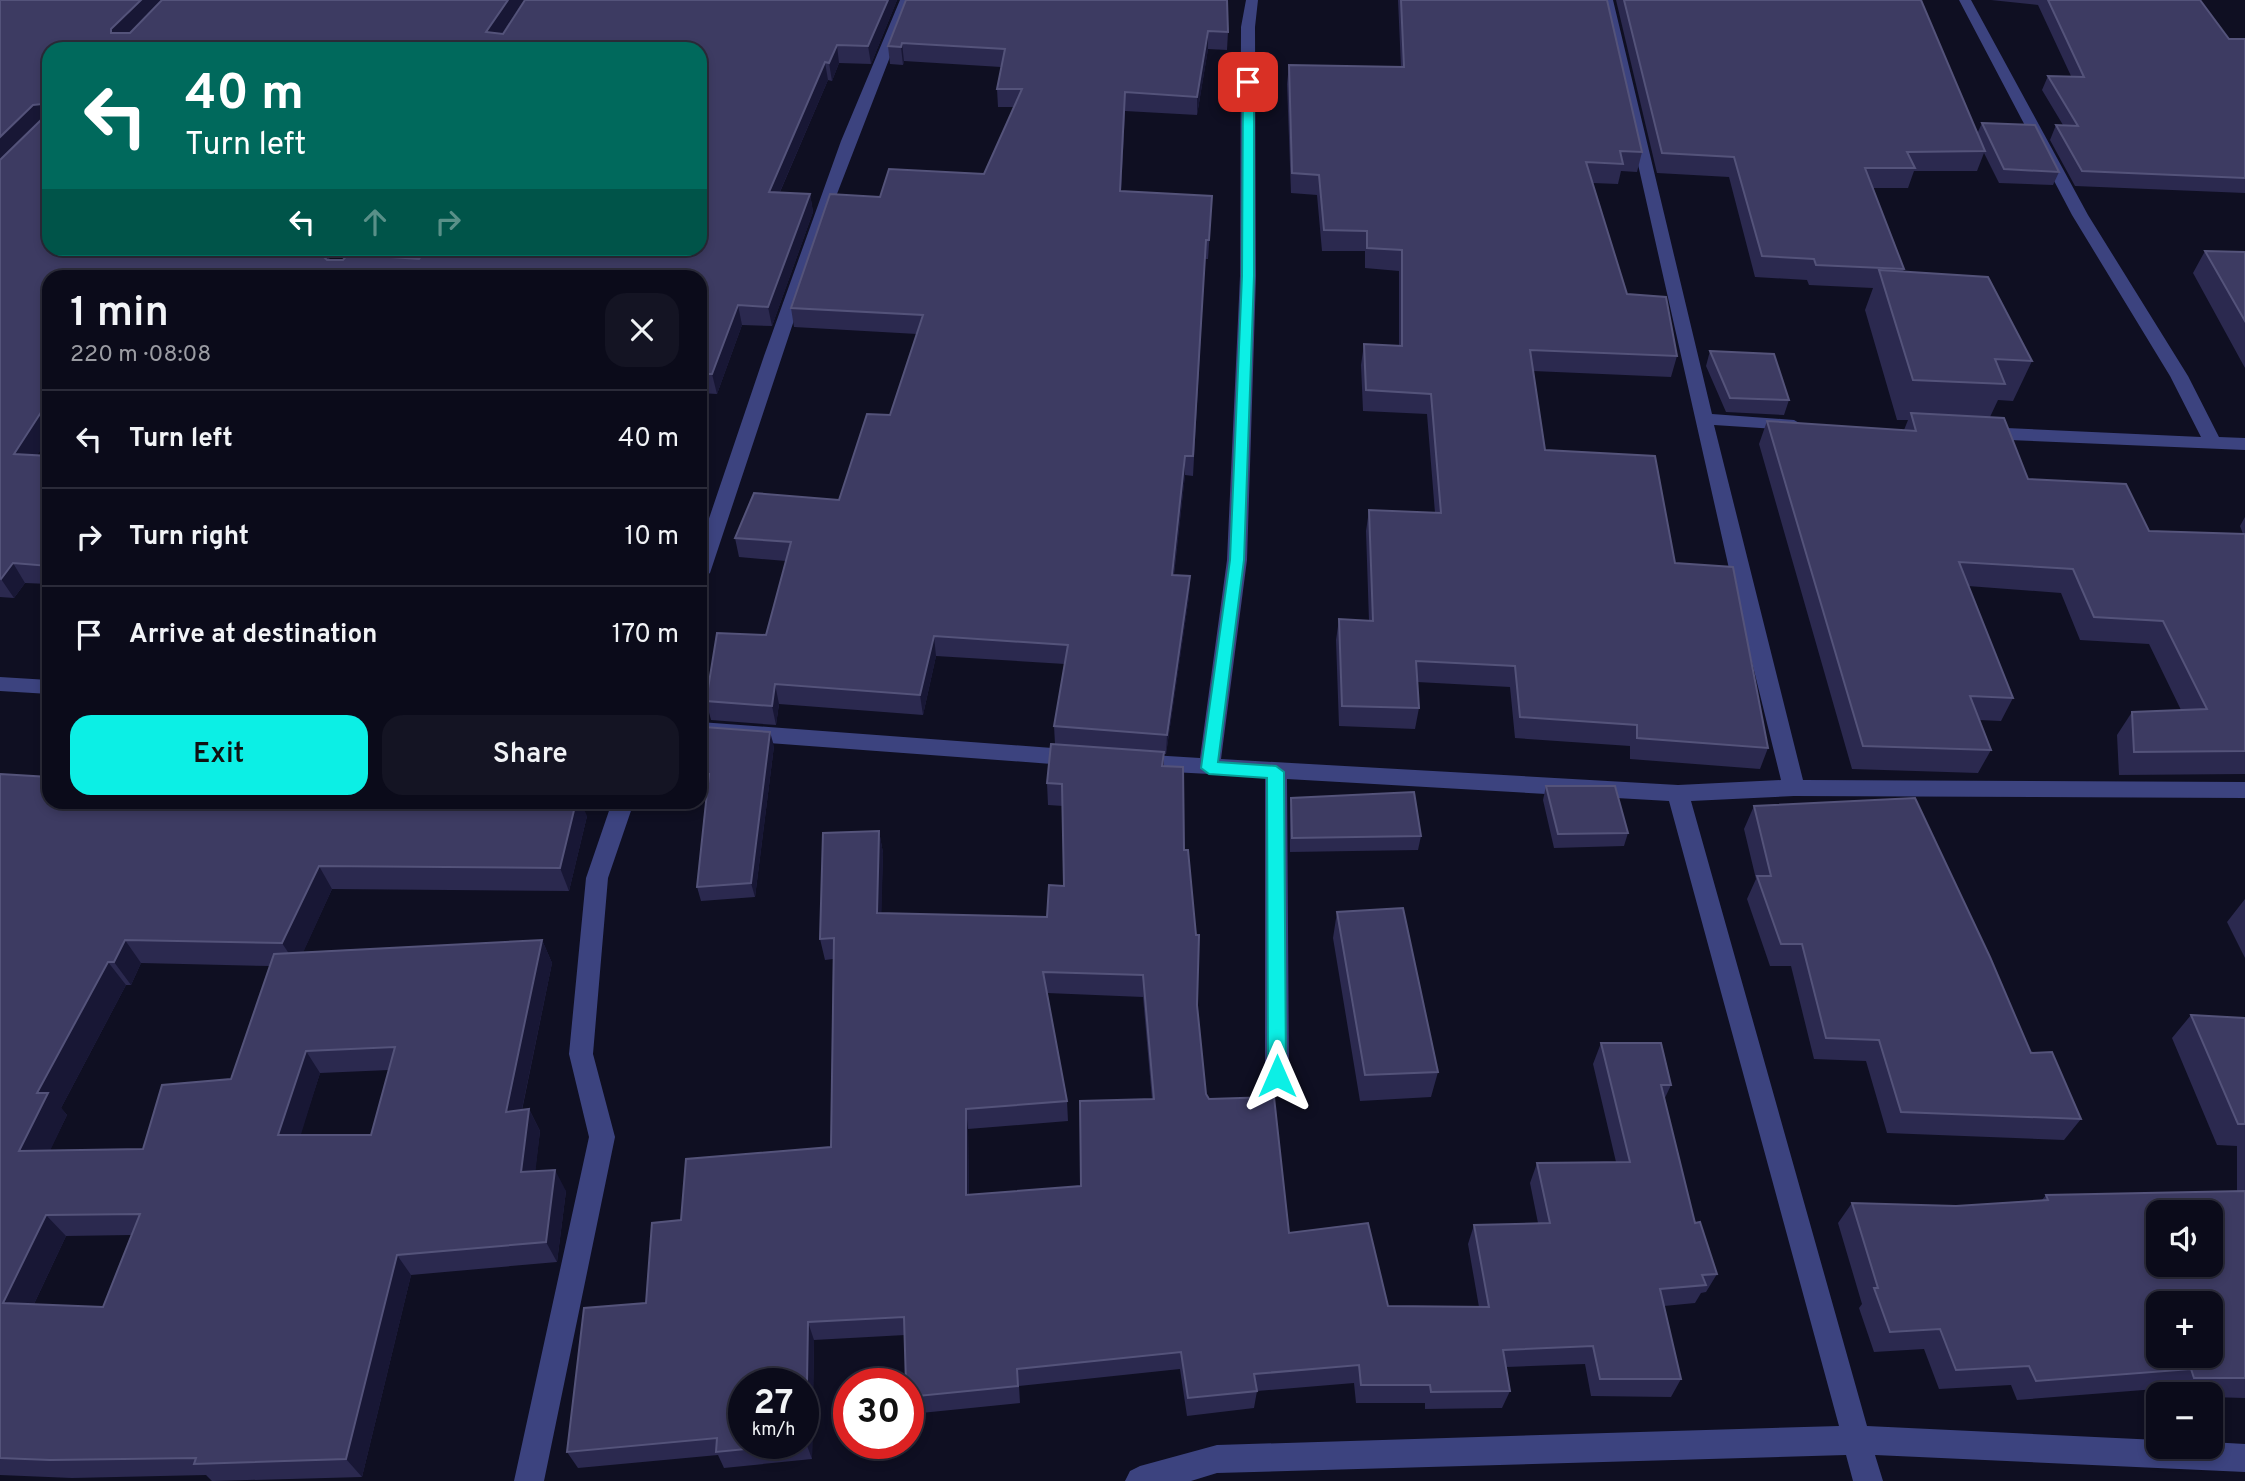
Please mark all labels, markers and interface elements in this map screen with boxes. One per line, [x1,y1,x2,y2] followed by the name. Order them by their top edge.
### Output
[1218,52,1278,112] pin
[1229,63,1267,101] icon: arrive
[185,65,304,127] text: 40 m
[70,70,161,161] icon: left
[185,126,306,166] text: Turn left
[283,203,321,241] icon: left
[356,203,394,241] icon: ahead
[429,203,467,241] icon: right
[70,288,169,341] text: 1 min
[605,293,679,367] button: close
[70,341,211,370] text: 220 m · 08:08
[70,420,108,458] icon: left
[129,423,233,456] text: Turn left
[618,423,679,456] text: 40 m
[70,518,108,556] icon: right
[129,521,249,554] text: Turn right
[624,521,679,554] text: 10 m
[70,616,108,654] icon: arrive
[129,619,377,652] text: Arrive at destination
[612,619,679,652] text: 170 m
[70,715,368,795] button: Exit
[382,715,679,795] button: Share
[1240,1039,1314,1113] position arrow
[2146,1200,2223,1459] map controls
[2146,1200,2223,1277] button: sound
[2146,1291,2223,1368] button: +
[833,1368,924,1459] speed limit sign: 30
[754,1382,793,1426] text: 27
[2146,1382,2223,1459] button: −
[752,1419,795,1442] text: km/h

